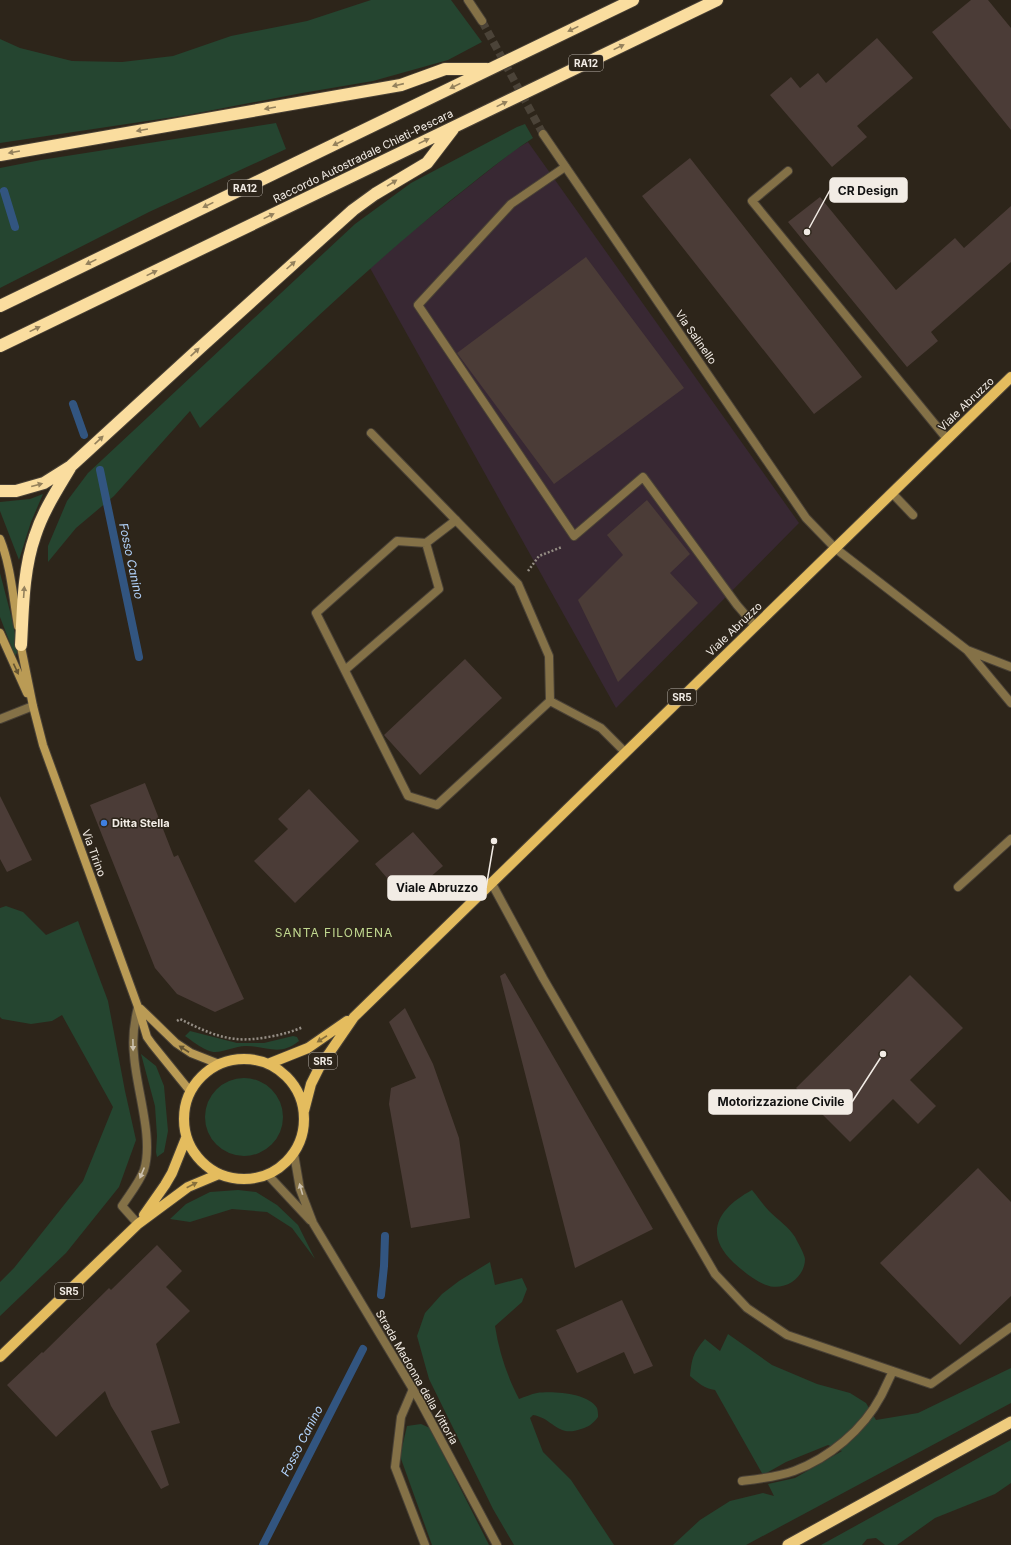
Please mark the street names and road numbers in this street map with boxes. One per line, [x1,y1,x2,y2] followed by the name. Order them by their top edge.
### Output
[569,55,603,71] road number: RA12
[271,106,455,206] street label: Raccordo Autostradale Chieti-Pescara
[228,180,262,196] road number: RA12
[672,307,720,367] street label: Via Salinello
[935,374,997,434] street label: Viale Abruzzo
[703,599,765,659] street label: Viale Abruzzo
[668,689,696,705] road number: SR5
[79,827,109,879] street label: Via Tirino
[309,1053,337,1069] road number: SR5
[55,1283,83,1299] road number: SR5
[373,1307,461,1447] street label: Strada Madonna della Vittoria

